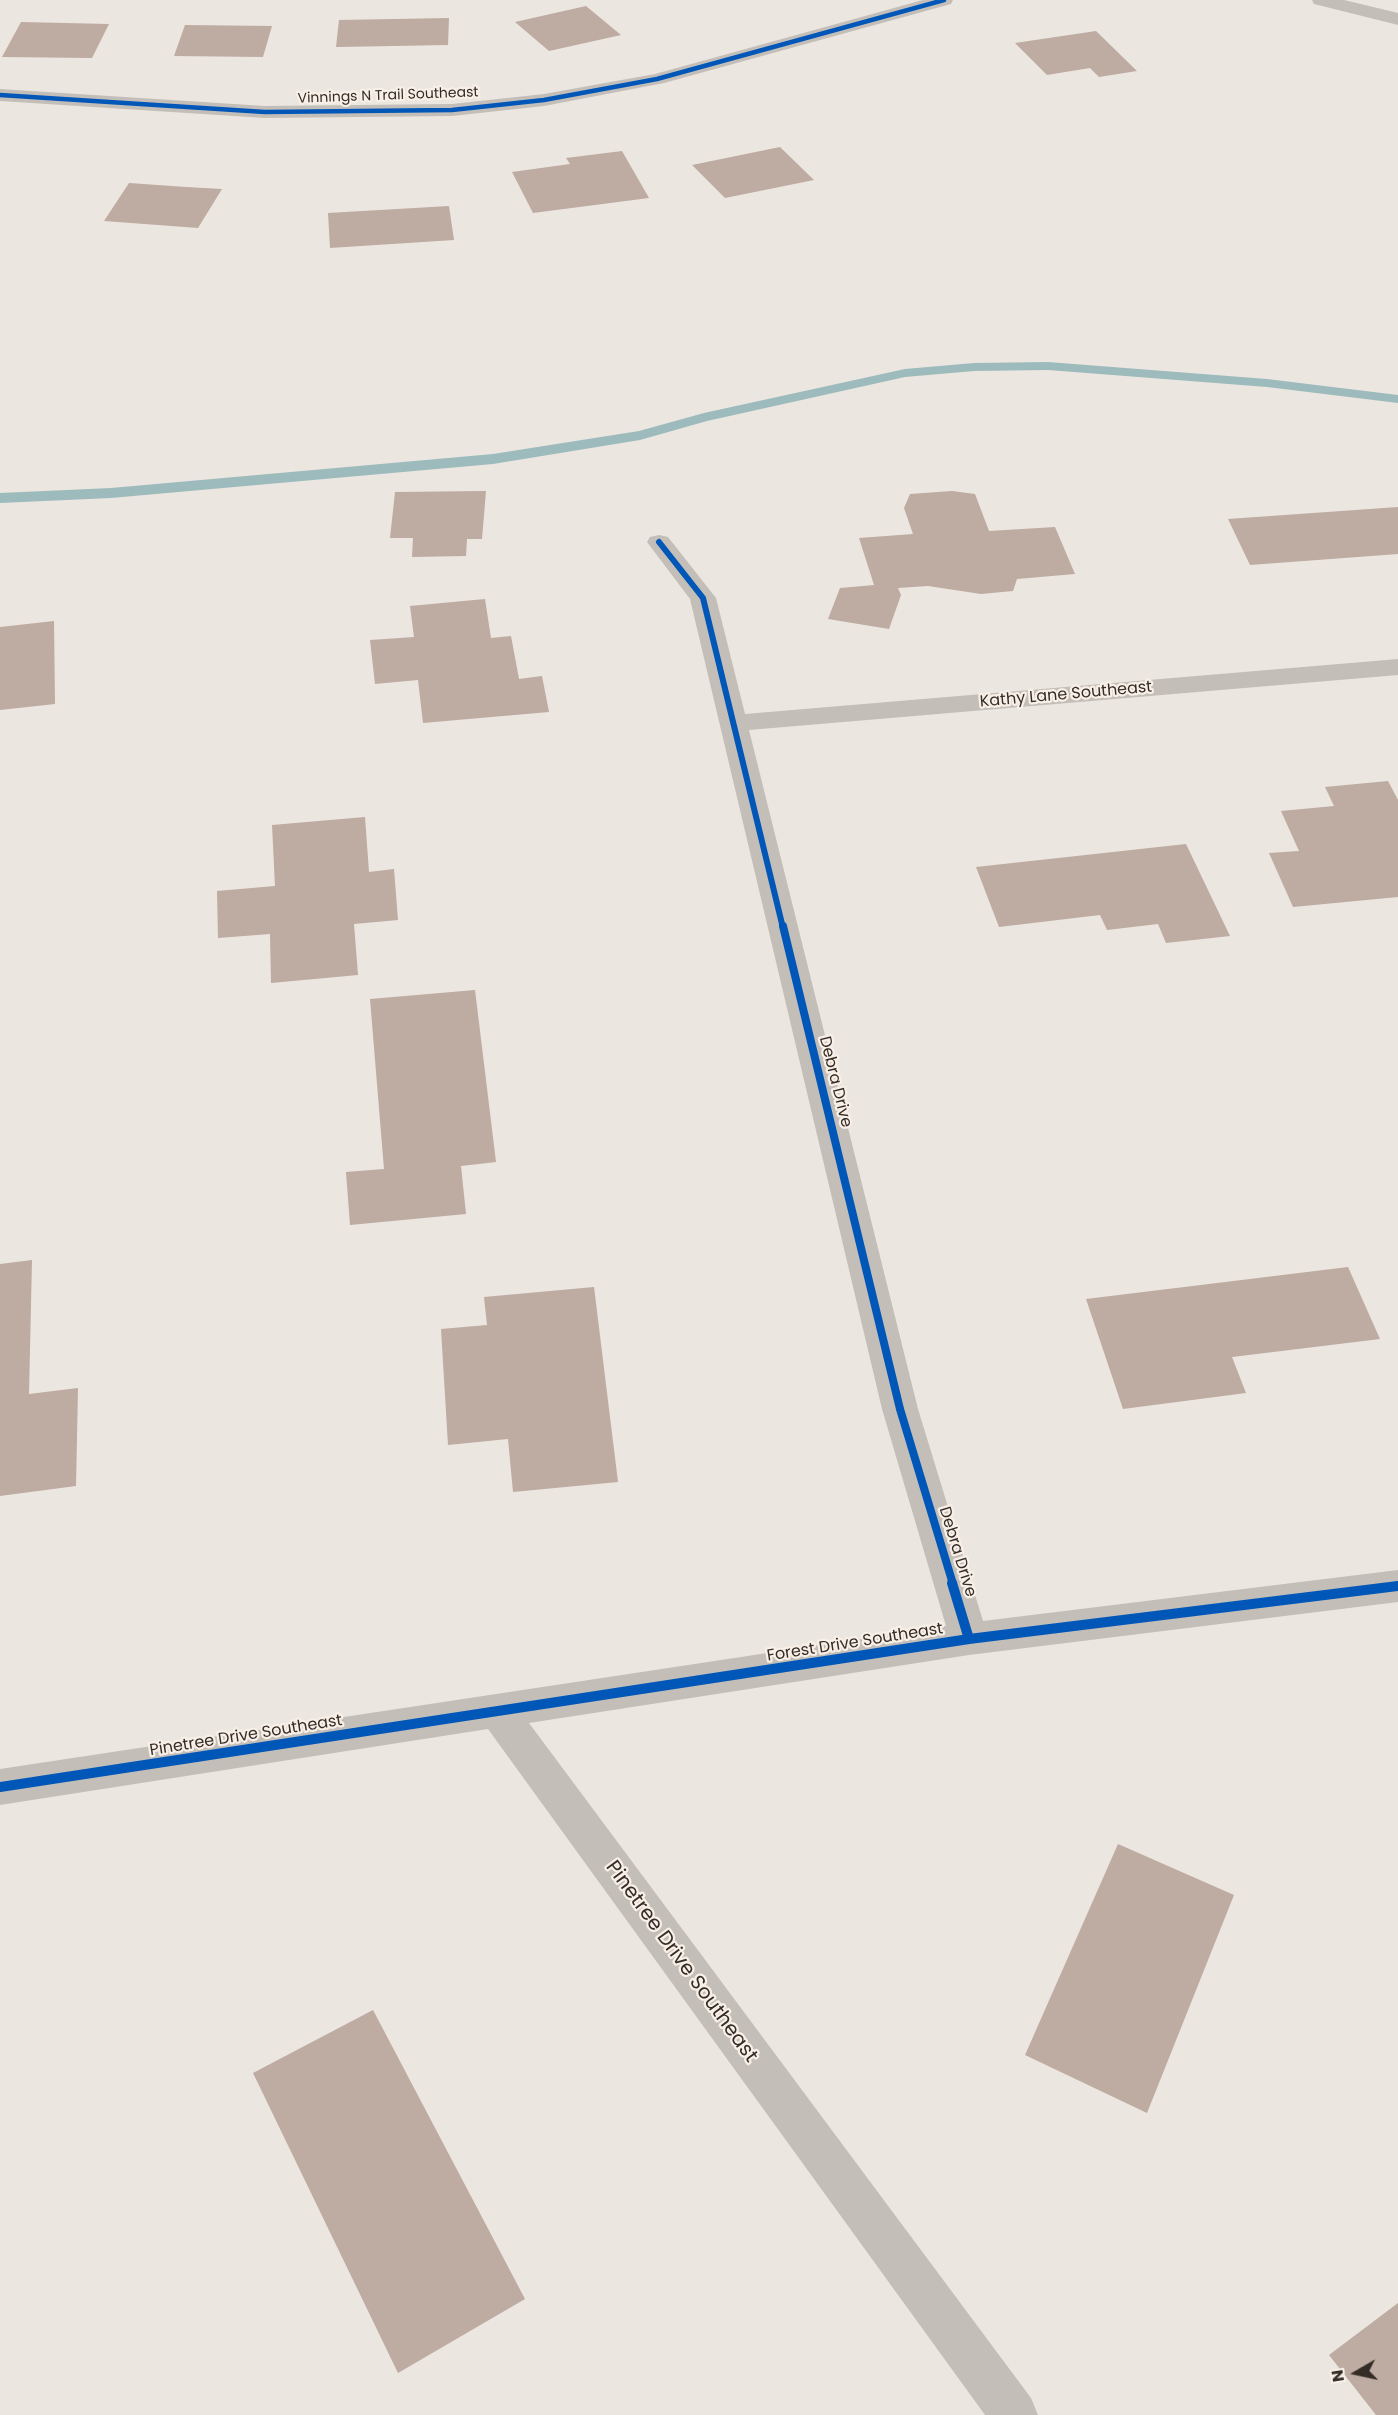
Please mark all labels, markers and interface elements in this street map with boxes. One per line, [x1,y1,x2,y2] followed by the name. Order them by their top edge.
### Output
[297,84,479,108] street label: Vinnings N Trail Southeast
[979,678,1153,712] street label: Kathy Lane Southeast
[814,1034,856,1130] street label: Debra Drive
[934,1505,980,1599] street label: Debra Drive
[766,1620,944,1666] street label: Forest Drive Southeast
[148,1711,344,1761] street label: Pinetree Drive Southeast
[600,1857,762,2067] street label: Pinetree Drive Southeast
[1326,2343,1386,2403] north arrow
[1325,2368,1350,2384] text: N

